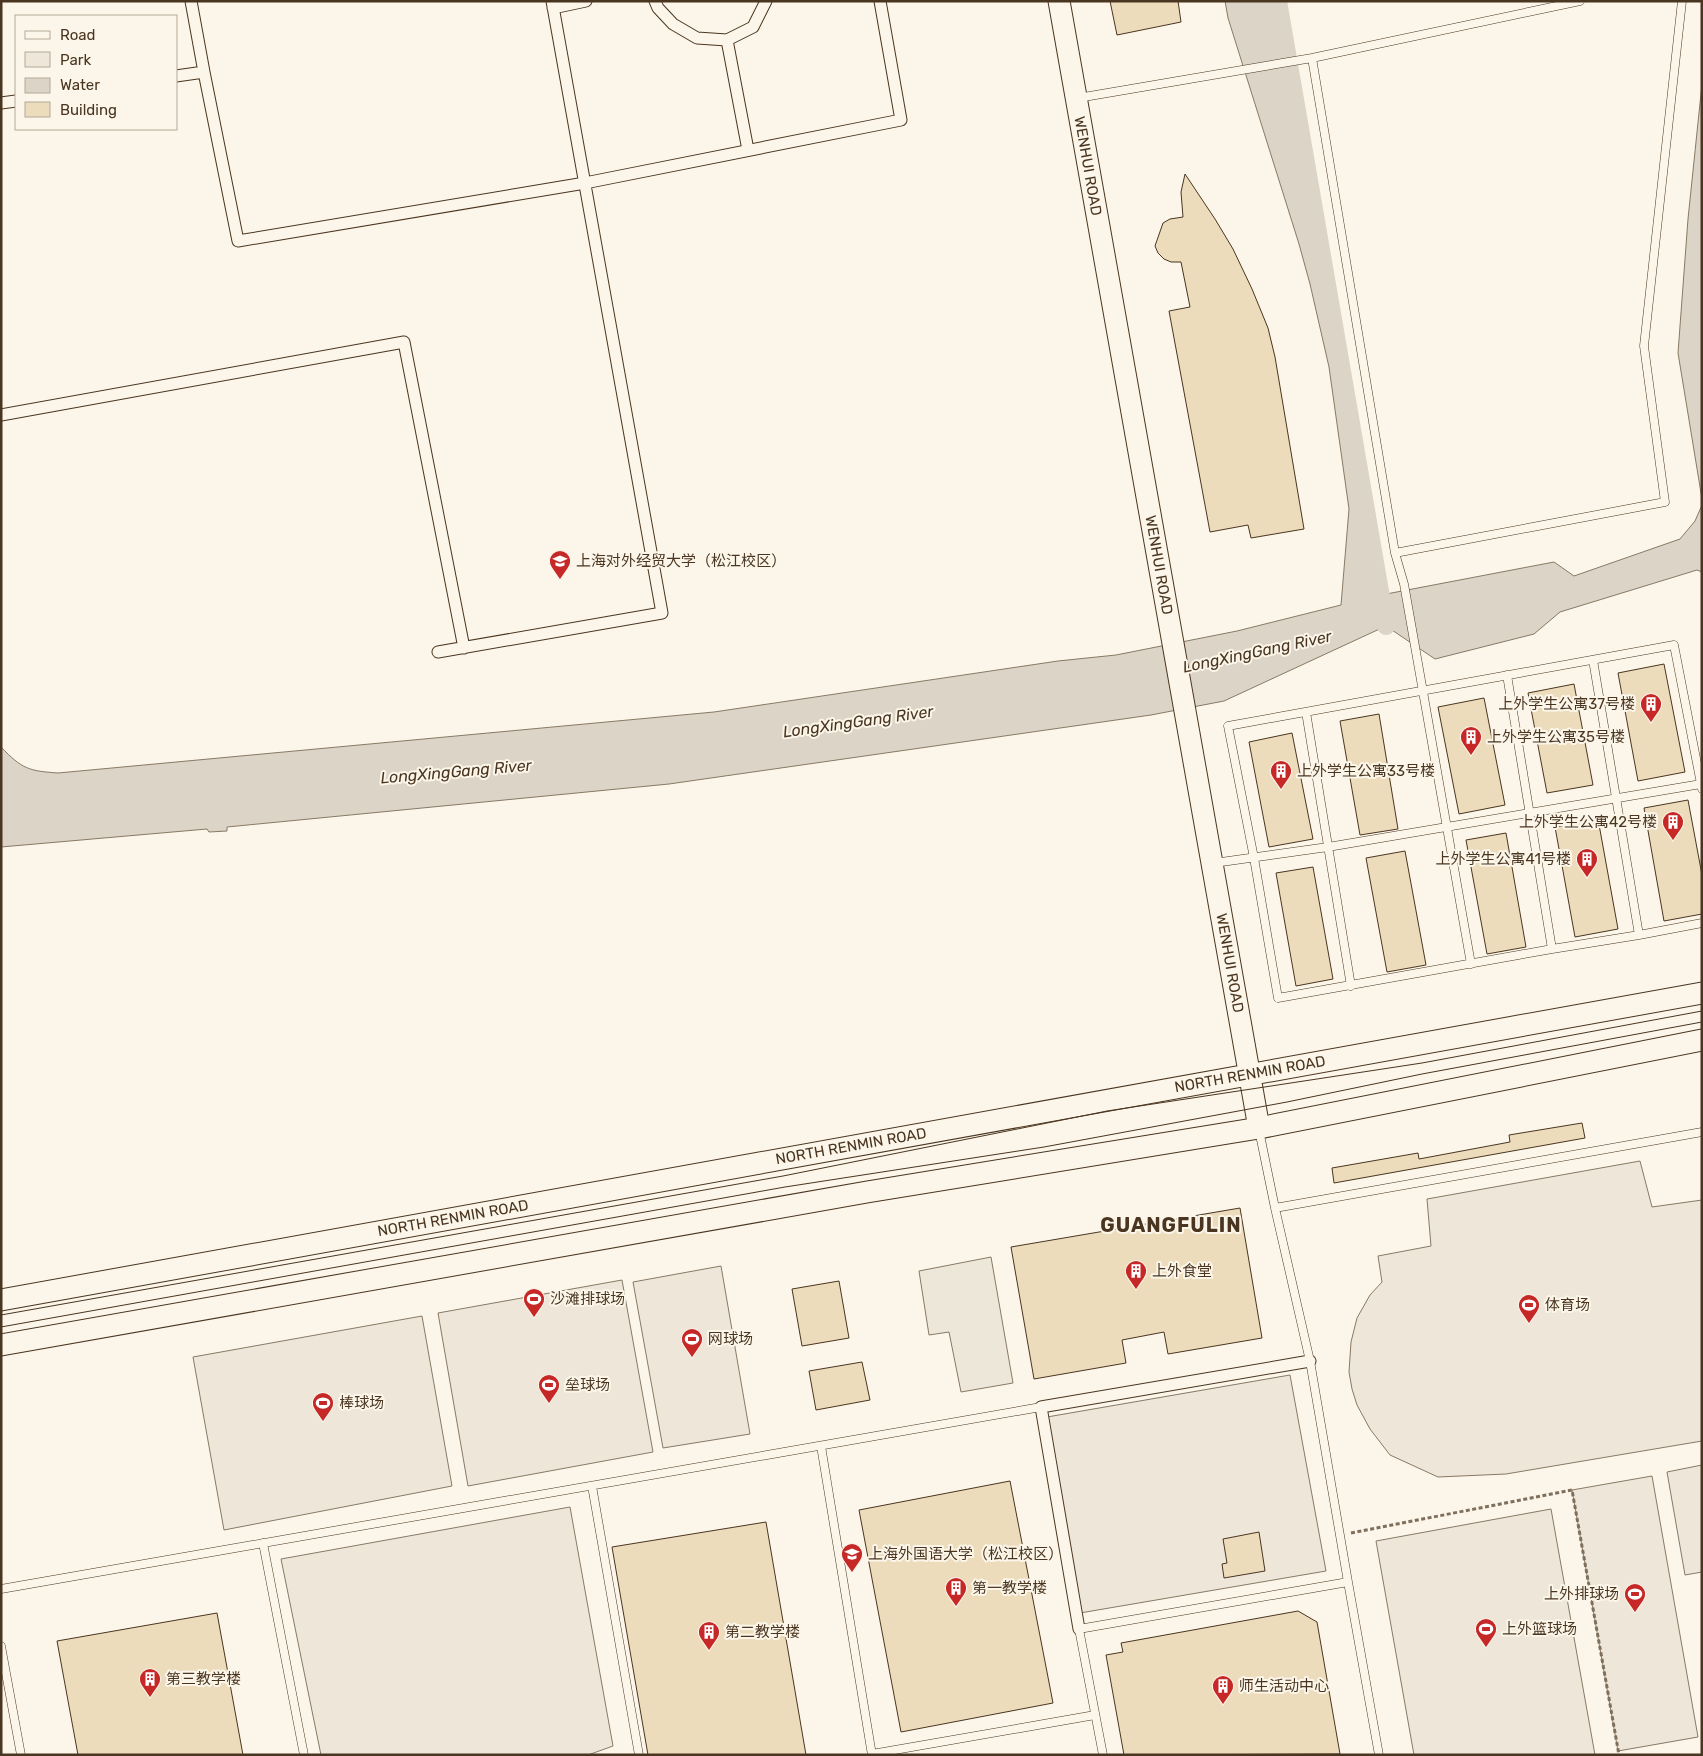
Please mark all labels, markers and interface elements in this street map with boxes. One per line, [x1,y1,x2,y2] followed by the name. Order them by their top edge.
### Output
[15,15,178,130] legend
[60,26,96,44] text: Road
[60,51,91,69] text: Park
[60,76,100,94] text: Water
[60,101,117,119] text: Building
[1070,115,1106,217] street label: WENHUI ROAD
[1141,514,1177,616] street label: WENHUI ROAD
[548,549,572,580] school or university icon: 上海对外经贸大学（松江校区）
[576,552,786,570] place label: 上海对外经贸大学（松江校区）
[1181,626,1334,677] water label: LongXingGang River
[1639,692,1663,723] building icon: 上外学生公寓37号楼
[1498,695,1635,713] place label: 上外学生公寓37号楼
[782,701,935,741] water label: LongXingGang River
[1459,725,1483,756] building icon: 上外学生公寓35号楼
[1487,728,1625,746] place label: 上外学生公寓35号楼
[380,755,533,788] water label: LongXingGang River
[1269,759,1293,790] building icon: 上外学生公寓33号楼
[1297,762,1435,780] place label: 上外学生公寓33号楼
[1661,810,1685,841] building icon: 上外学生公寓42号楼
[1519,813,1657,831] place label: 上外学生公寓42号楼
[1575,847,1599,878] building icon: 上外学生公寓41号楼
[1436,850,1571,868] place label: 上外学生公寓41号楼
[1212,912,1248,1014] street label: WENHUI ROAD
[1173,1052,1327,1096] street label: NORTH RENMIN ROAD
[774,1124,928,1168] street label: NORTH RENMIN ROAD
[376,1196,530,1240] street label: NORTH RENMIN ROAD
[1100,1213,1242,1237] district label: GUANGFULIN
[1124,1259,1148,1290] building icon: 上外食堂
[1152,1262,1212,1280] place label: 上外食堂
[522,1287,546,1318] sports icon: 沙滩排球场
[550,1290,625,1308] place label: 沙滩排球场
[1517,1293,1541,1324] sports icon: 体育场
[1545,1296,1590,1314] place label: 体育场
[680,1327,704,1358] sports icon: 网球场
[708,1330,753,1348] place label: 网球场
[537,1373,561,1404] sports icon: 垒球场
[565,1376,610,1394] place label: 垒球场
[311,1391,335,1422] sports icon: 棒球场
[339,1394,384,1412] place label: 棒球场
[840,1542,864,1573] school or university icon: 上海外国语大学（松江校区）
[868,1545,1063,1563] place label: 上海外国语大学（松江校区）
[944,1576,968,1607] building icon: 第一教学楼
[972,1579,1047,1597] place label: 第一教学楼
[1623,1582,1647,1613] sports icon: 上外排球场
[1544,1585,1619,1603] place label: 上外排球场
[1474,1617,1498,1648] sports icon: 上外篮球场
[697,1620,721,1651] building icon: 第二教学楼
[1502,1620,1577,1638] place label: 上外篮球场
[725,1623,800,1641] place label: 第二教学楼
[138,1667,162,1698] building icon: 第三教学楼
[166,1670,241,1688] place label: 第三教学楼
[1211,1674,1235,1705] building icon: 师生活动中心
[1239,1677,1329,1695] place label: 师生活动中心

